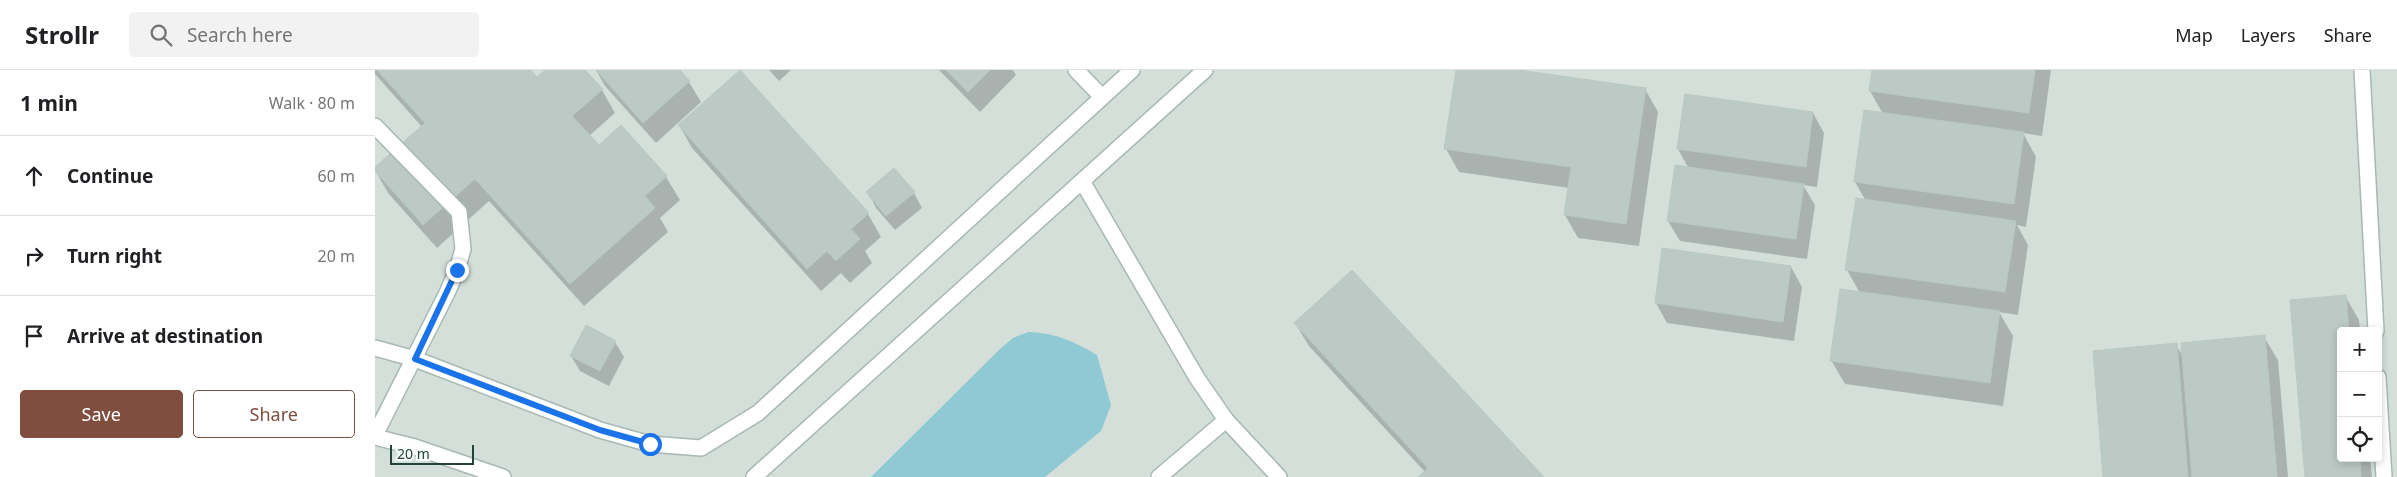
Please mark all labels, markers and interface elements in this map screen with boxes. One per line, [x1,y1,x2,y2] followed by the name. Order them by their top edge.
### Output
[129,12,479,57] search box
[25,18,99,51] text: Strollr
[147,21,175,49] icon: search
[187,22,293,48] text: Search here
[2175,23,2213,47] text: Map
[2241,23,2296,47] text: Layers
[2324,23,2372,47] text: Share
[20,89,78,117] text: 1 min
[269,92,355,114] text: Walk · 80 m
[20,162,48,190] icon: ahead
[67,163,153,189] text: Continue
[318,165,355,187] text: 60 m
[20,242,48,270] icon: right
[67,243,162,269] text: Turn right
[318,245,355,267] text: 20 m
[446,259,469,282] route end
[20,322,48,350] icon: arrive
[67,323,263,349] text: Arrive at destination
[2337,327,2382,462] map controls
[2337,327,2382,372] button: +
[2337,372,2382,417] button: −
[20,390,183,438] button: Save
[193,390,355,438] button: Share
[2337,417,2382,462] button: locate
[639,433,662,456] route start
[390,442,474,465] scale bar
[397,444,430,463] text: 20 m

